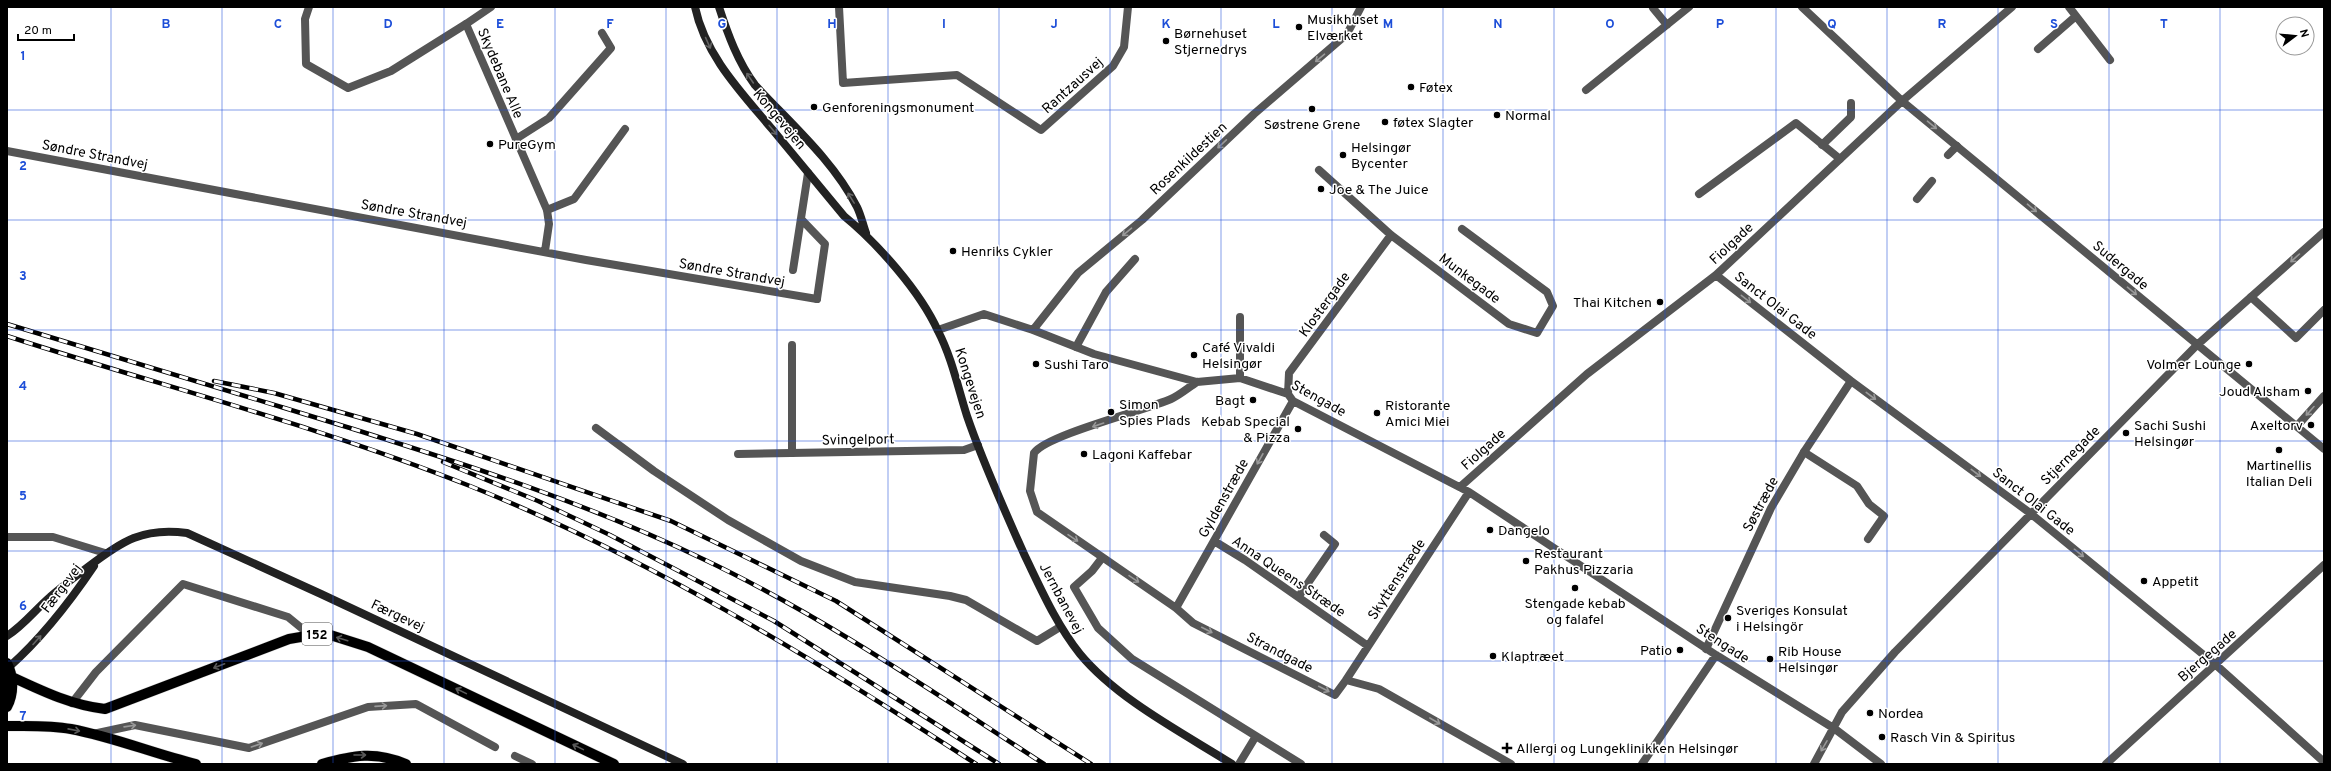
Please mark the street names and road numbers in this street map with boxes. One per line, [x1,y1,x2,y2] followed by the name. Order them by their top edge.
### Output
[473,26,526,121] street label: Skydebane Alle
[1039,54,1107,118] street label: Rantzausvej
[749,86,809,154] street label: Kongevejen
[1147,119,1231,199] street label: Rosenkildestien
[40,137,149,174] street label: Søndre Strandvej
[359,197,468,232] street label: Søndre Strandvej
[1707,220,1758,269] street label: Fiolgade
[2089,238,2151,294] street label: Sudergade
[1435,250,1503,308] street label: Munkegade
[677,256,786,291] street label: Søndre Strandvej
[1296,269,1354,341] street label: Klostergade
[1730,269,1820,344] street label: Sanct Olai Gade
[950,346,989,421] street label: Kongevejen
[1288,377,1349,421] street label: Stengade
[2038,423,2104,489] street label: Stjernegade
[1458,426,1510,474] street label: Fiolgade
[822,431,895,450] street label: Svingelport
[1196,456,1253,541] street label: Gyldenstræde
[1988,465,2078,540] street label: Sanct Olai Gade
[1740,474,1783,535] street label: Søstræde
[1228,533,1348,622] street label: Anna Queens Stræde
[1365,536,1430,623] street label: Skyttenstræde
[1035,560,1086,637] street label: Jernbanevej
[38,561,86,617] street label: Færgevej
[368,597,427,636] street label: Færgevej
[1692,621,1752,668] street label: Stengade
[302,623,332,645] road number: 152
[2175,626,2241,686] street label: Bjergegade
[1243,629,1316,677] street label: Strandgade

